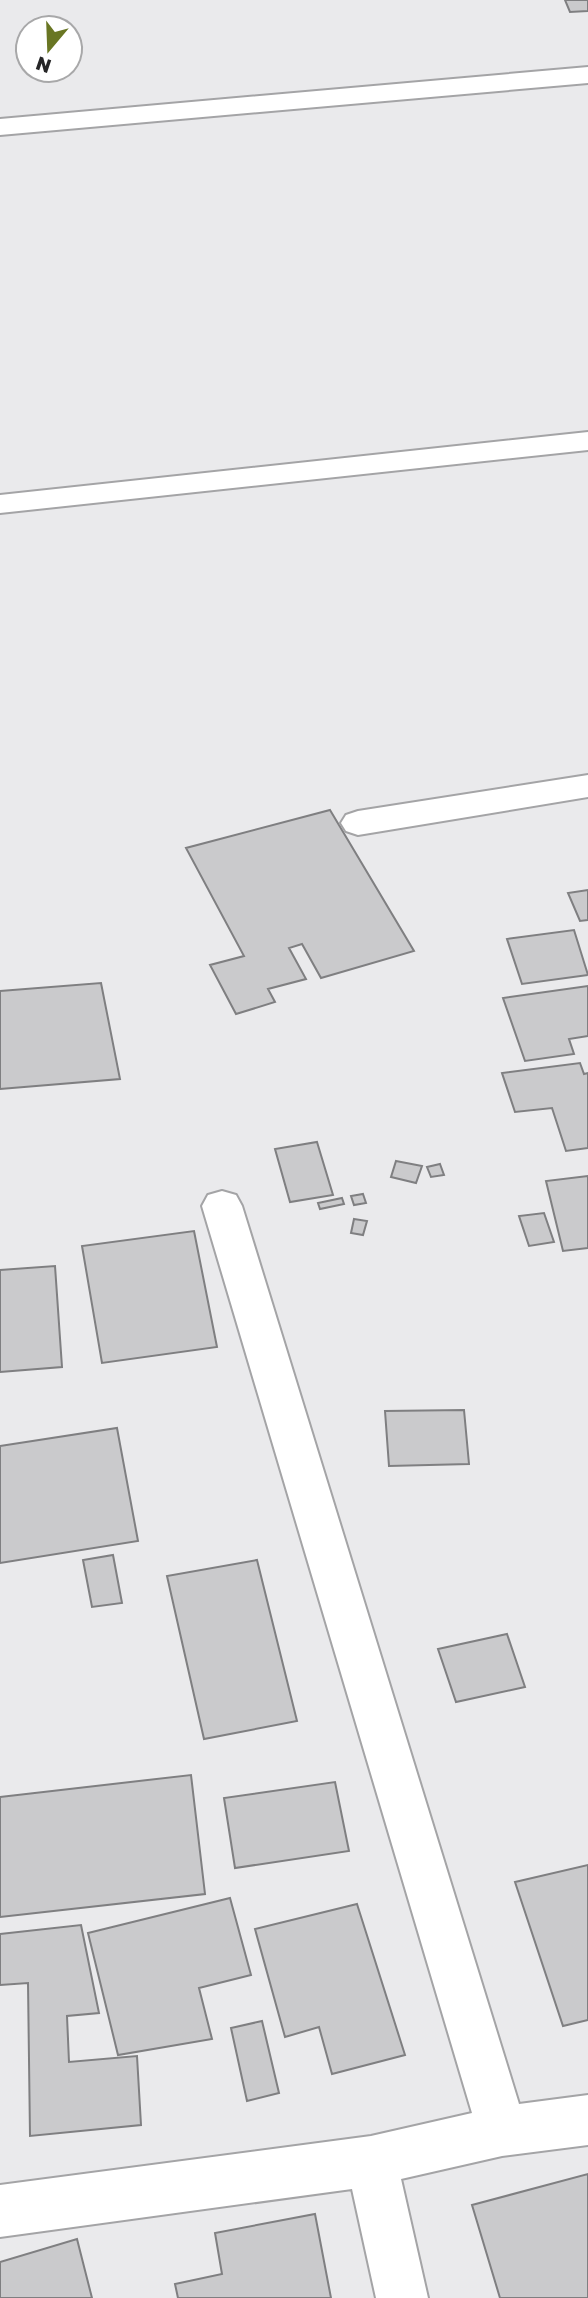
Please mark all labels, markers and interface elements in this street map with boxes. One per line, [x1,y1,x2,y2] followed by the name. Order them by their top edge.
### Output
[14,14,84,84] north arrow
[33,52,54,79] text: N

